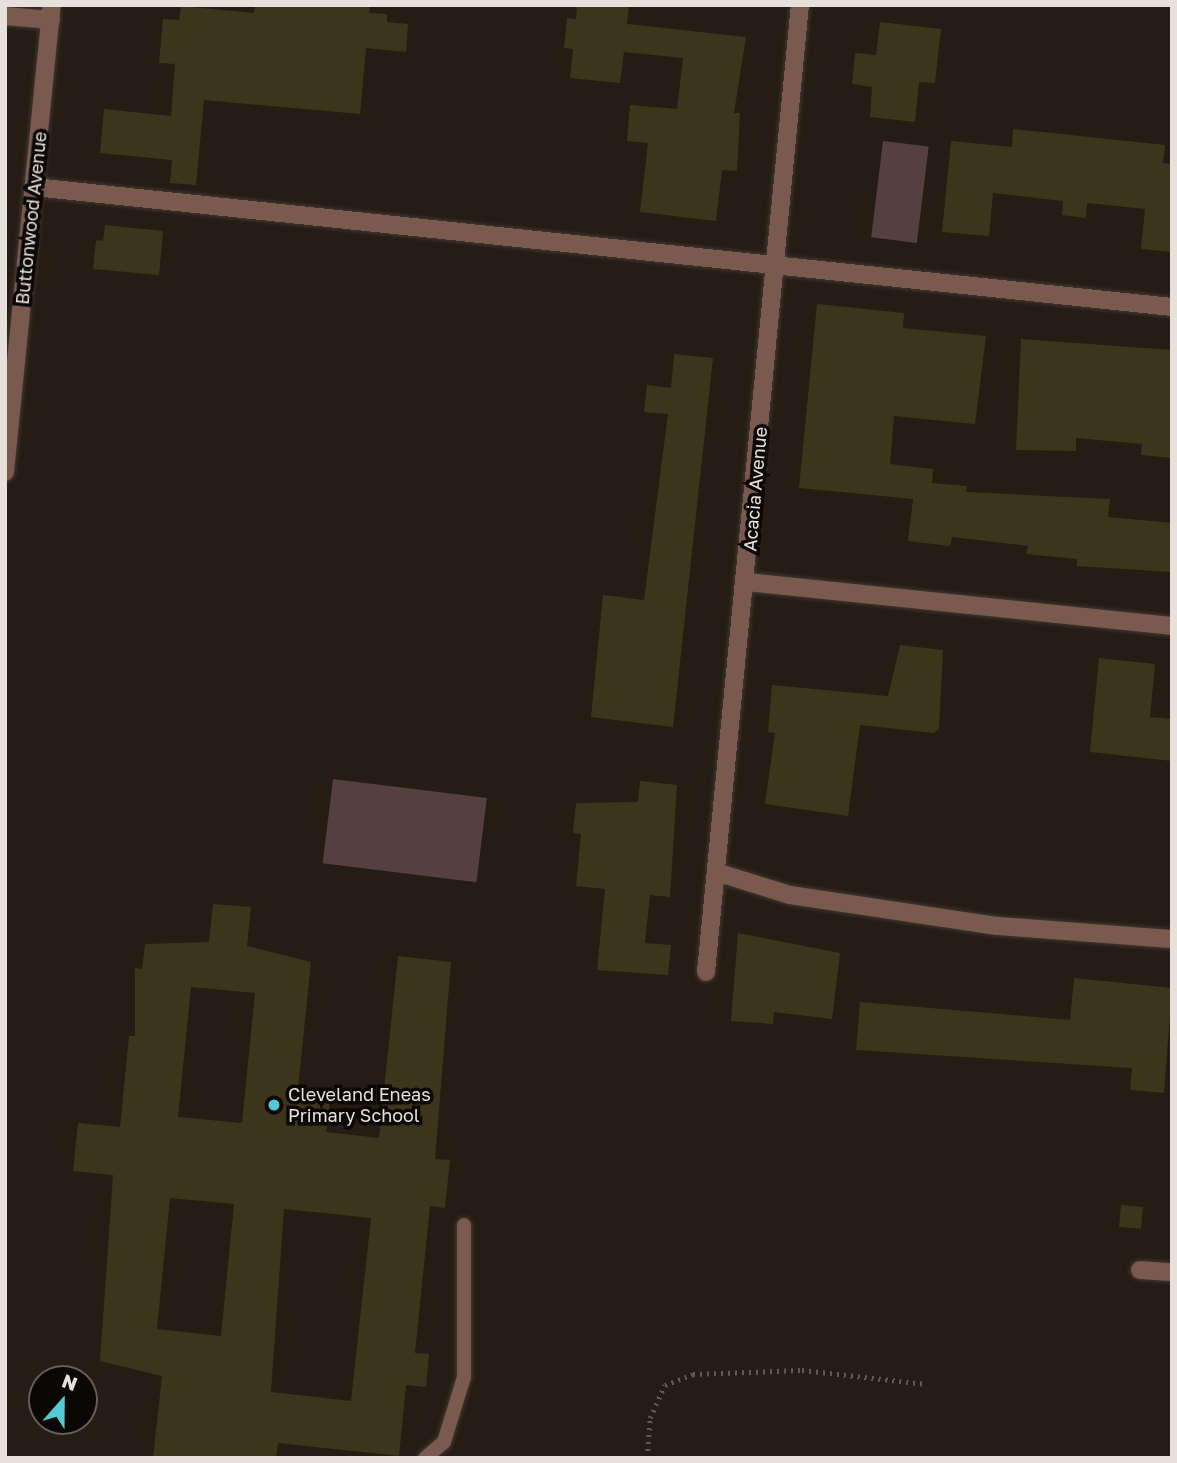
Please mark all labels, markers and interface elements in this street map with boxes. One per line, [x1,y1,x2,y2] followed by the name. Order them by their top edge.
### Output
[11,130,51,306] street label: Buttonwood Avenue
[739,426,771,552] street label: Acacia Avenue
[288,1084,431,1126] place label: Cleveland Eneas Primary School
[266,1097,282,1113] marker: Cleveland Eneas Primary School
[28,1365,98,1435] north arrow
[59,1368,81,1395] text: N

